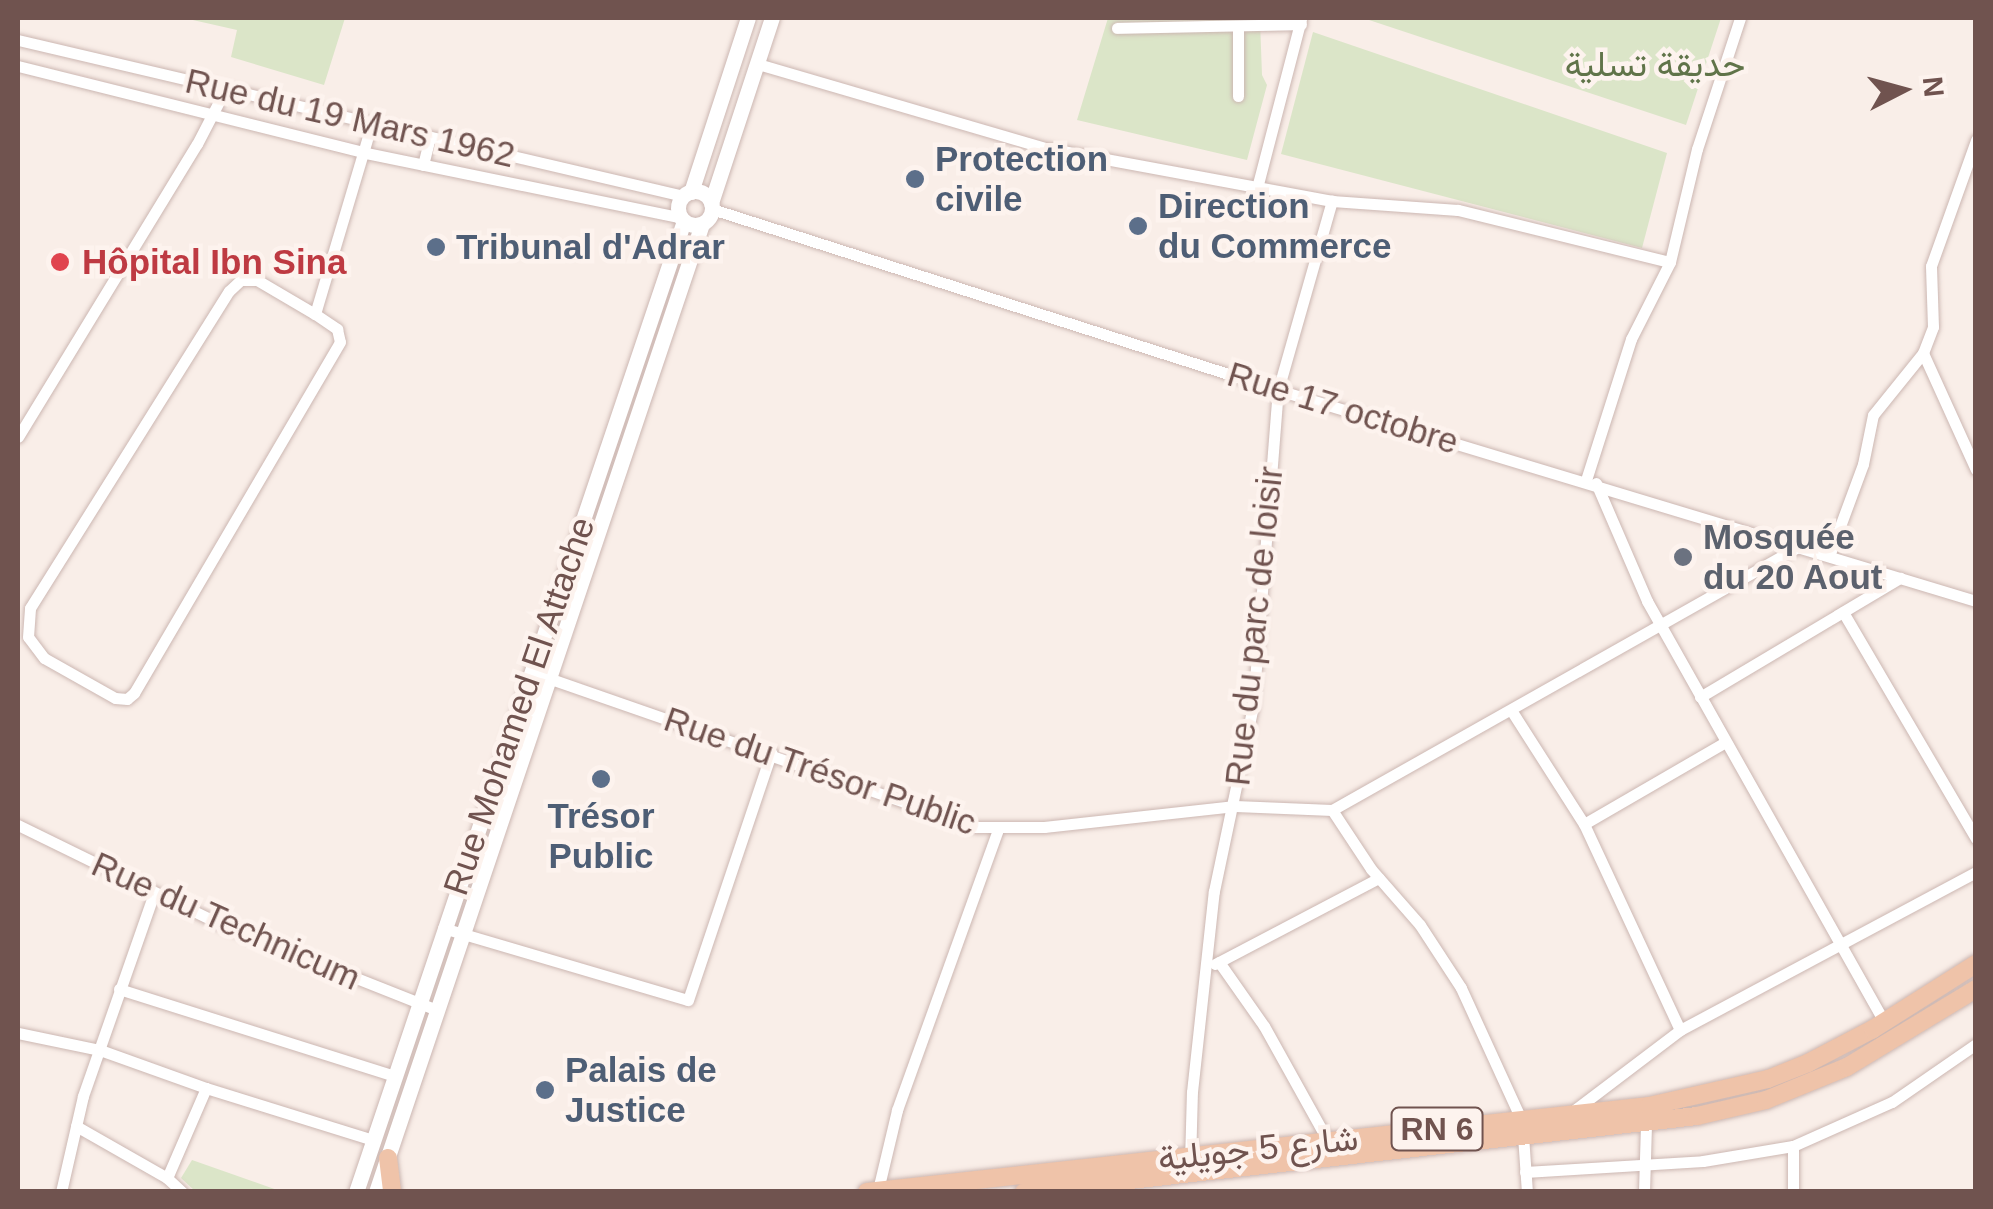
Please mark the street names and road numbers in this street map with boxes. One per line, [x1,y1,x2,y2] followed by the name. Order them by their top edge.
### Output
[181,60,519,176] street label: Rue du 19 Mars 1962
[1222,353,1464,463] street label: Rue 17 octobre
[1216,464,1292,788] street label: Rue du parc de loisir
[434,511,604,901] street label: Rue Mohamed El Attache
[658,698,982,844] street label: Rue du Trésor Public
[85,843,367,999] street label: Rue du Technicum
[1390,1102,1484,1156] road number: RN 6
[1156,1117,1360,1179] street label: شارع 5 جويلية

